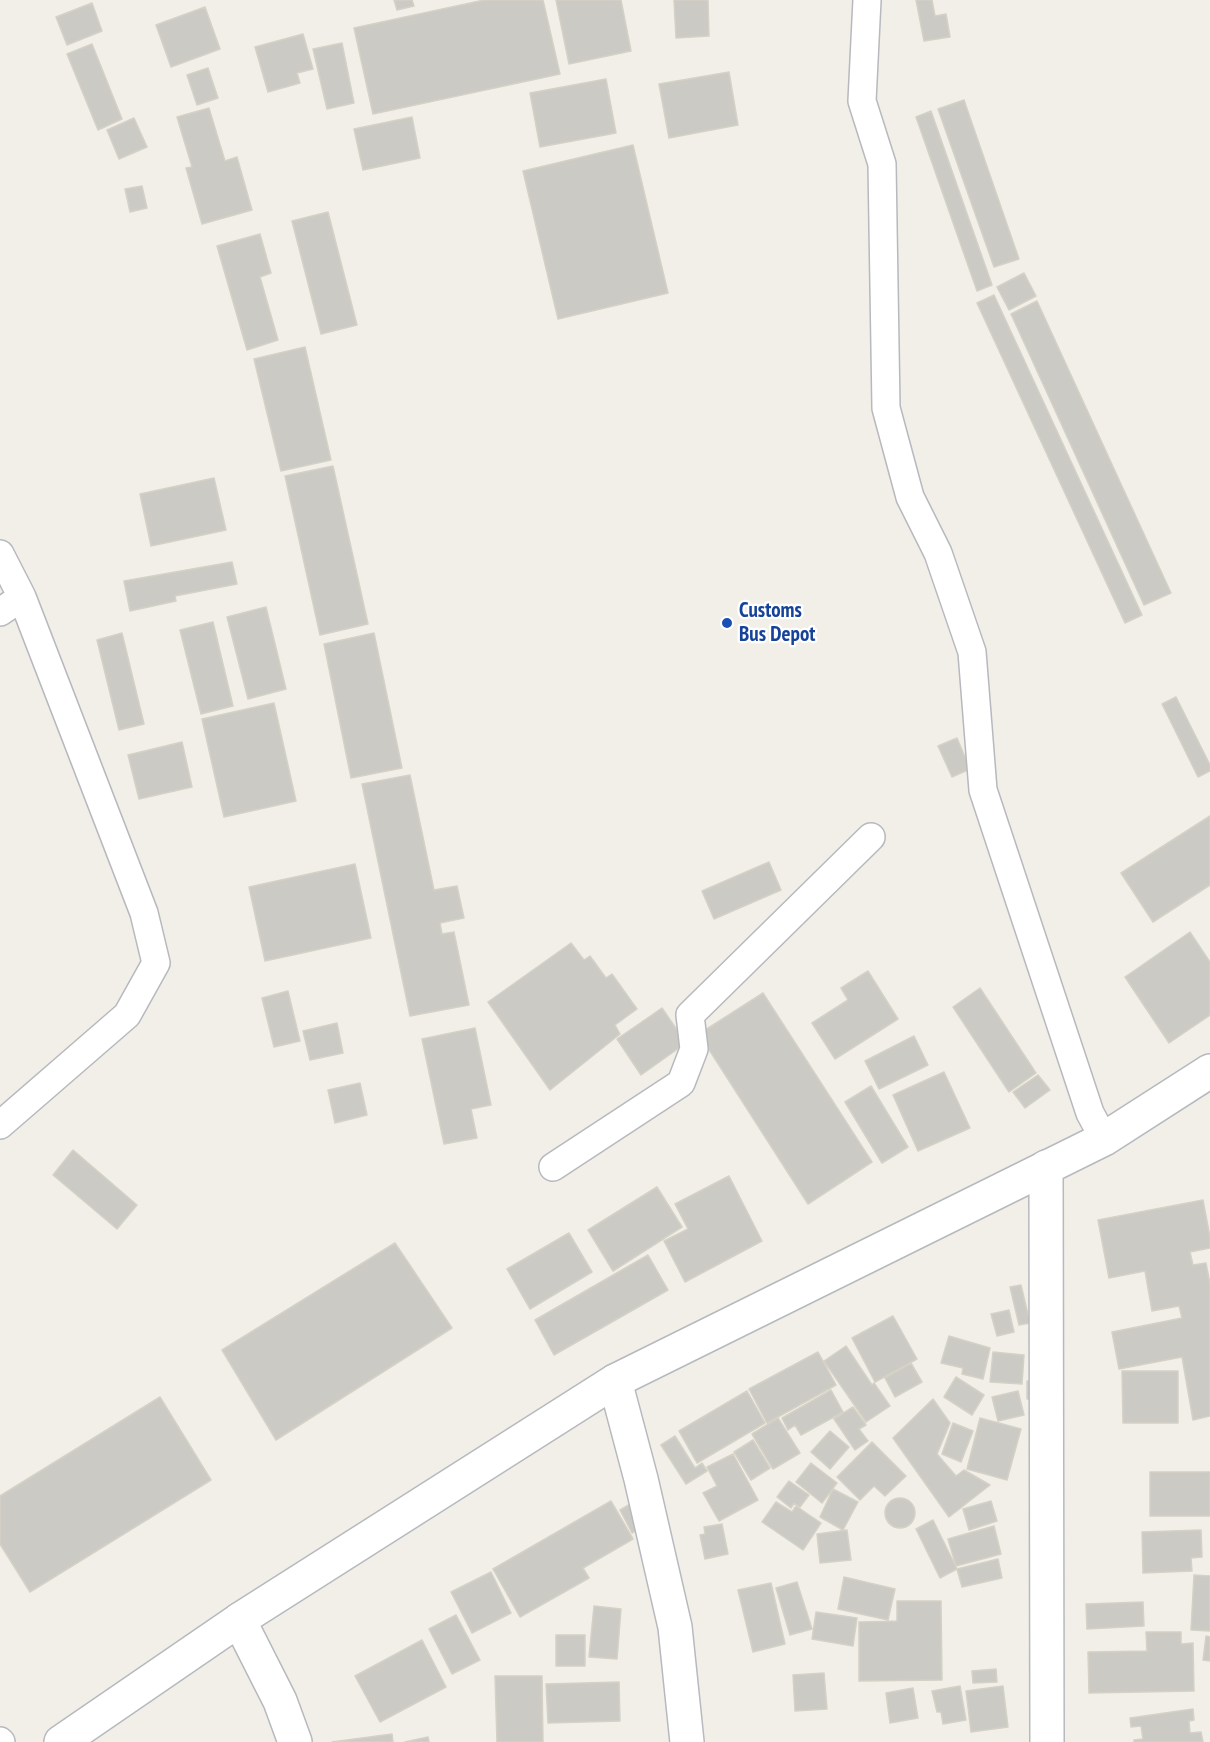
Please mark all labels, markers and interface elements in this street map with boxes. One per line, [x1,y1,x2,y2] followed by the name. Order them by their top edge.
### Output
[739,598,815,648] place label: Customs Bus Depot
[720,616,734,630] marker: Customs Bus Depot

